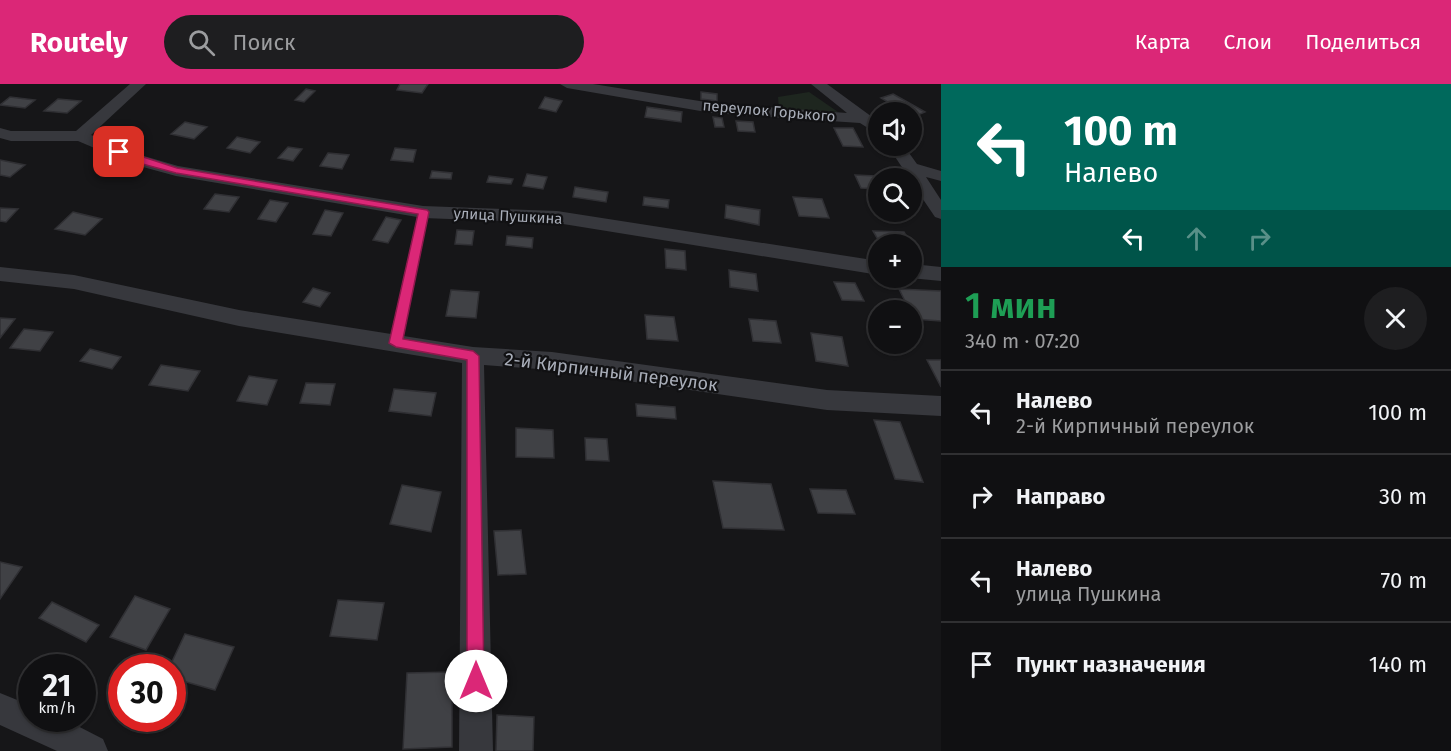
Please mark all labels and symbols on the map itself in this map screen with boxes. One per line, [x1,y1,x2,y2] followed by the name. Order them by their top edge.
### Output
[702,96,836,126] street label: переулок Горького
[93,126,144,177] pin
[453,204,563,228] street label: улица Пушкина
[503,348,719,396] street label: 2-й Кирпичный переулок
[444,649,508,713] position arrow
[108,654,186,732] speed limit sign: 30

